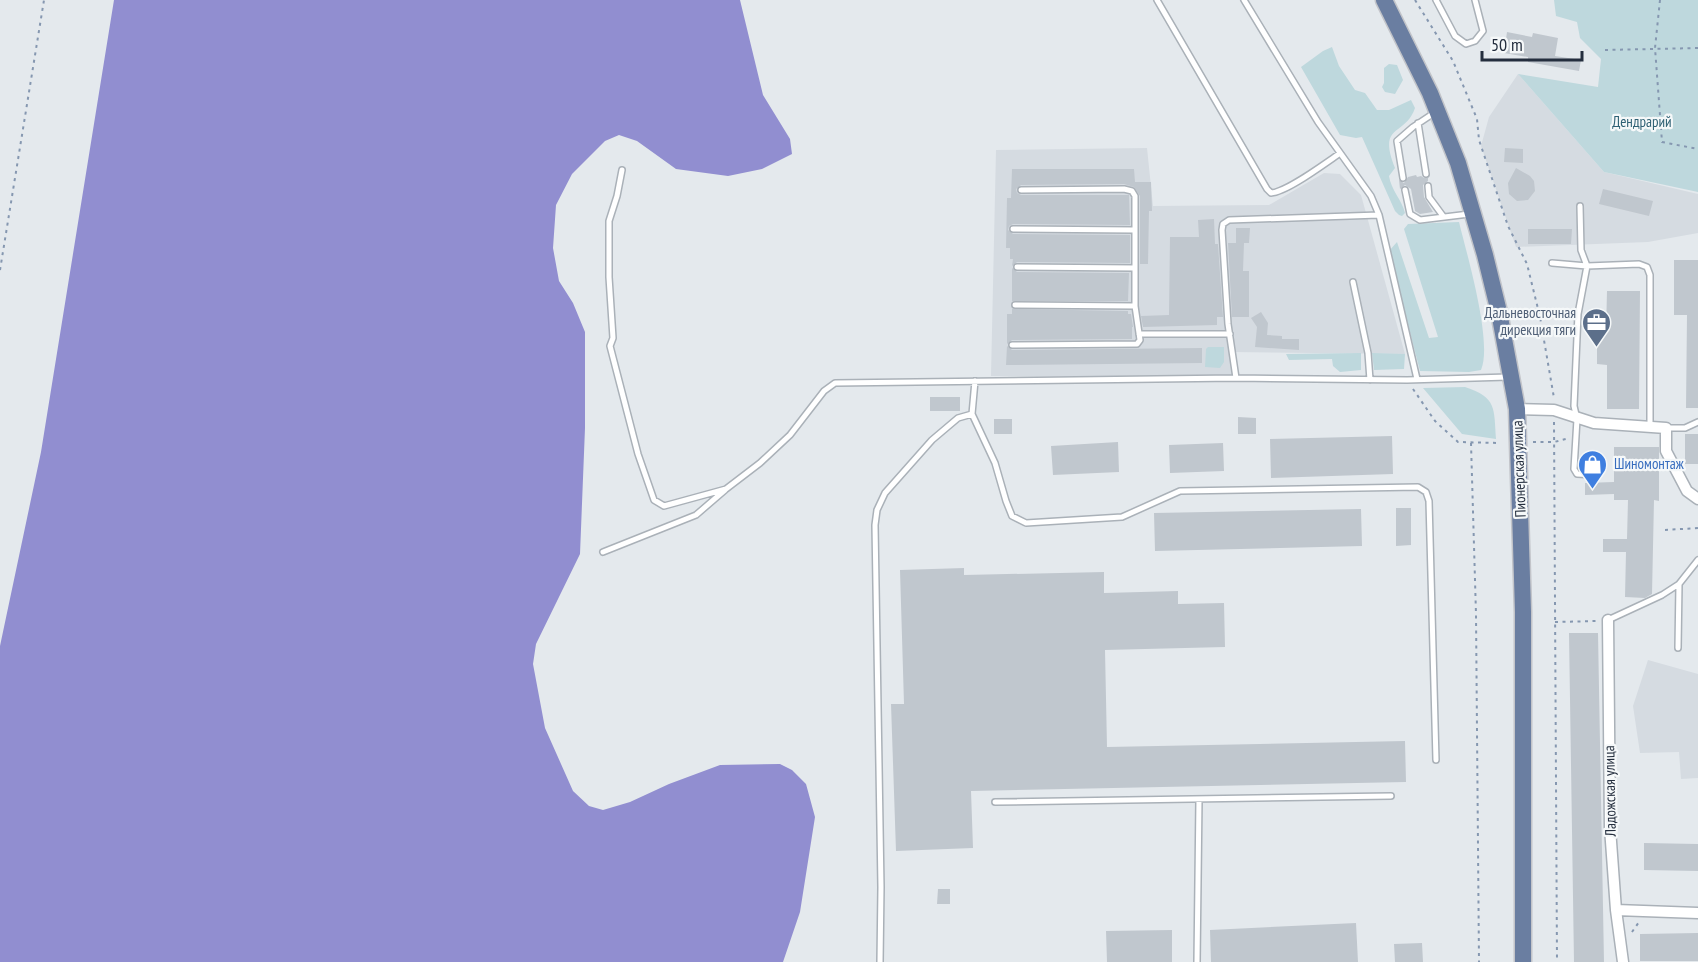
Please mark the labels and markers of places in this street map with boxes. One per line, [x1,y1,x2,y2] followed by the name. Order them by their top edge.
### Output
[1484,303,1576,339] place label: Дальневосточная дирекция тяги
[1581,306,1613,348] office icon: Дальневосточная дирекция тяги
[1577,448,1609,490] shop icon: Шиномонтаж
[1614,454,1685,473] place label: Шиномонтаж

